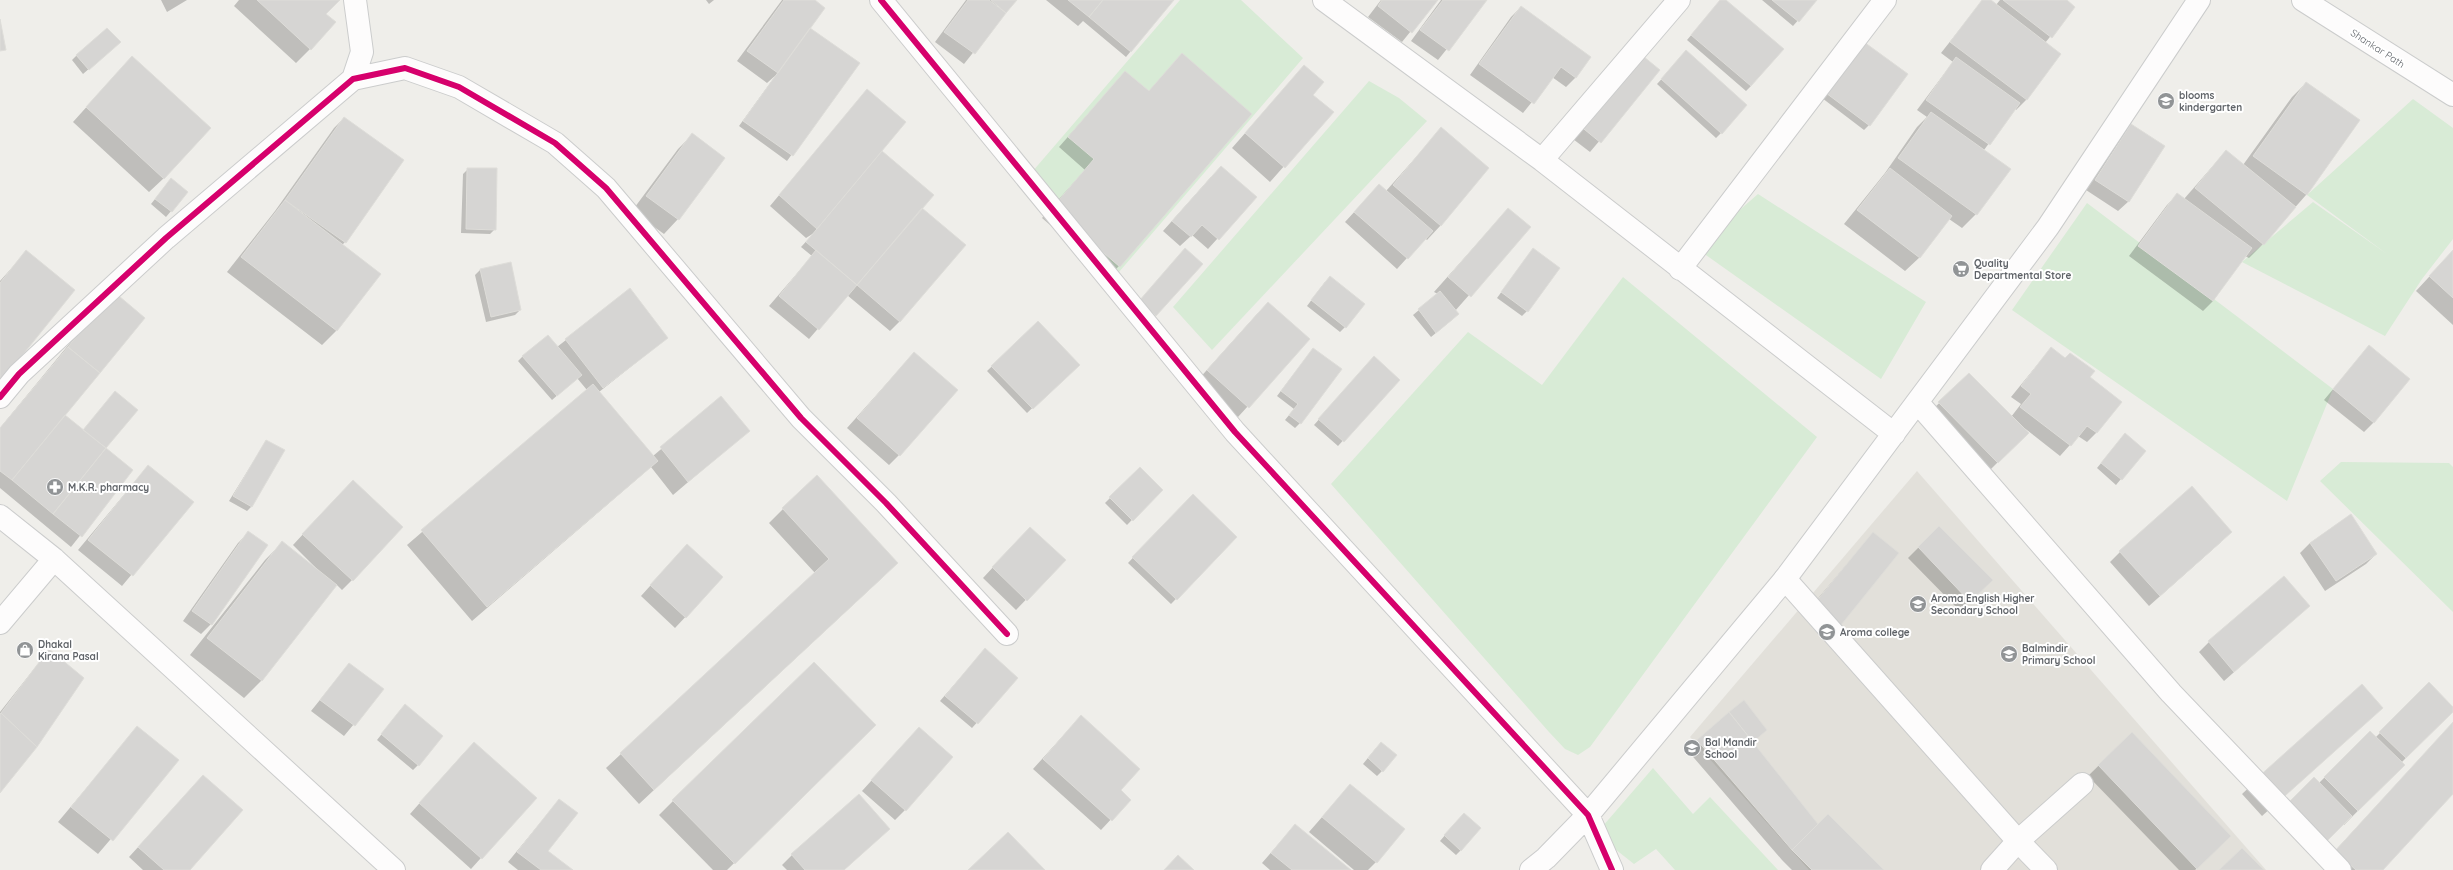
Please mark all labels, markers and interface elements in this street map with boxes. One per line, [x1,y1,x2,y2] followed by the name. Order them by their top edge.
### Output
[2348,26,2407,71] street label: Shankar Path
[2179,89,2242,114] place label: blooms kindergarten
[2156,91,2176,111] school or university icon: blooms kindergarten
[1974,257,2071,282] place label: Quality Departmental Store
[1951,259,1971,279] supermarket icon: Quality Departmental Store
[45,477,65,497] pharmacy icon: M.K.R. pharmacy
[68,481,149,494] place label: M.K.R. pharmacy
[1931,592,2035,617] place label: Aroma English Higher Secondary School
[1908,594,1928,614] school or university icon: Aroma English Higher Secondary School
[1817,622,1837,642] school or university icon: Aroma college
[1840,626,1910,639] place label: Aroma college
[38,638,99,663] place label: Dhakal Kirana Pasal
[15,640,35,660] shop icon: Dhakal Kirana Pasal
[2022,642,2095,667] place label: Balmindir Primary School
[1999,644,2019,664] school or university icon: Balmindir Primary School
[1705,736,1757,761] place label: Bal Mandir School
[1682,738,1702,758] school or university icon: Bal Mandir School

